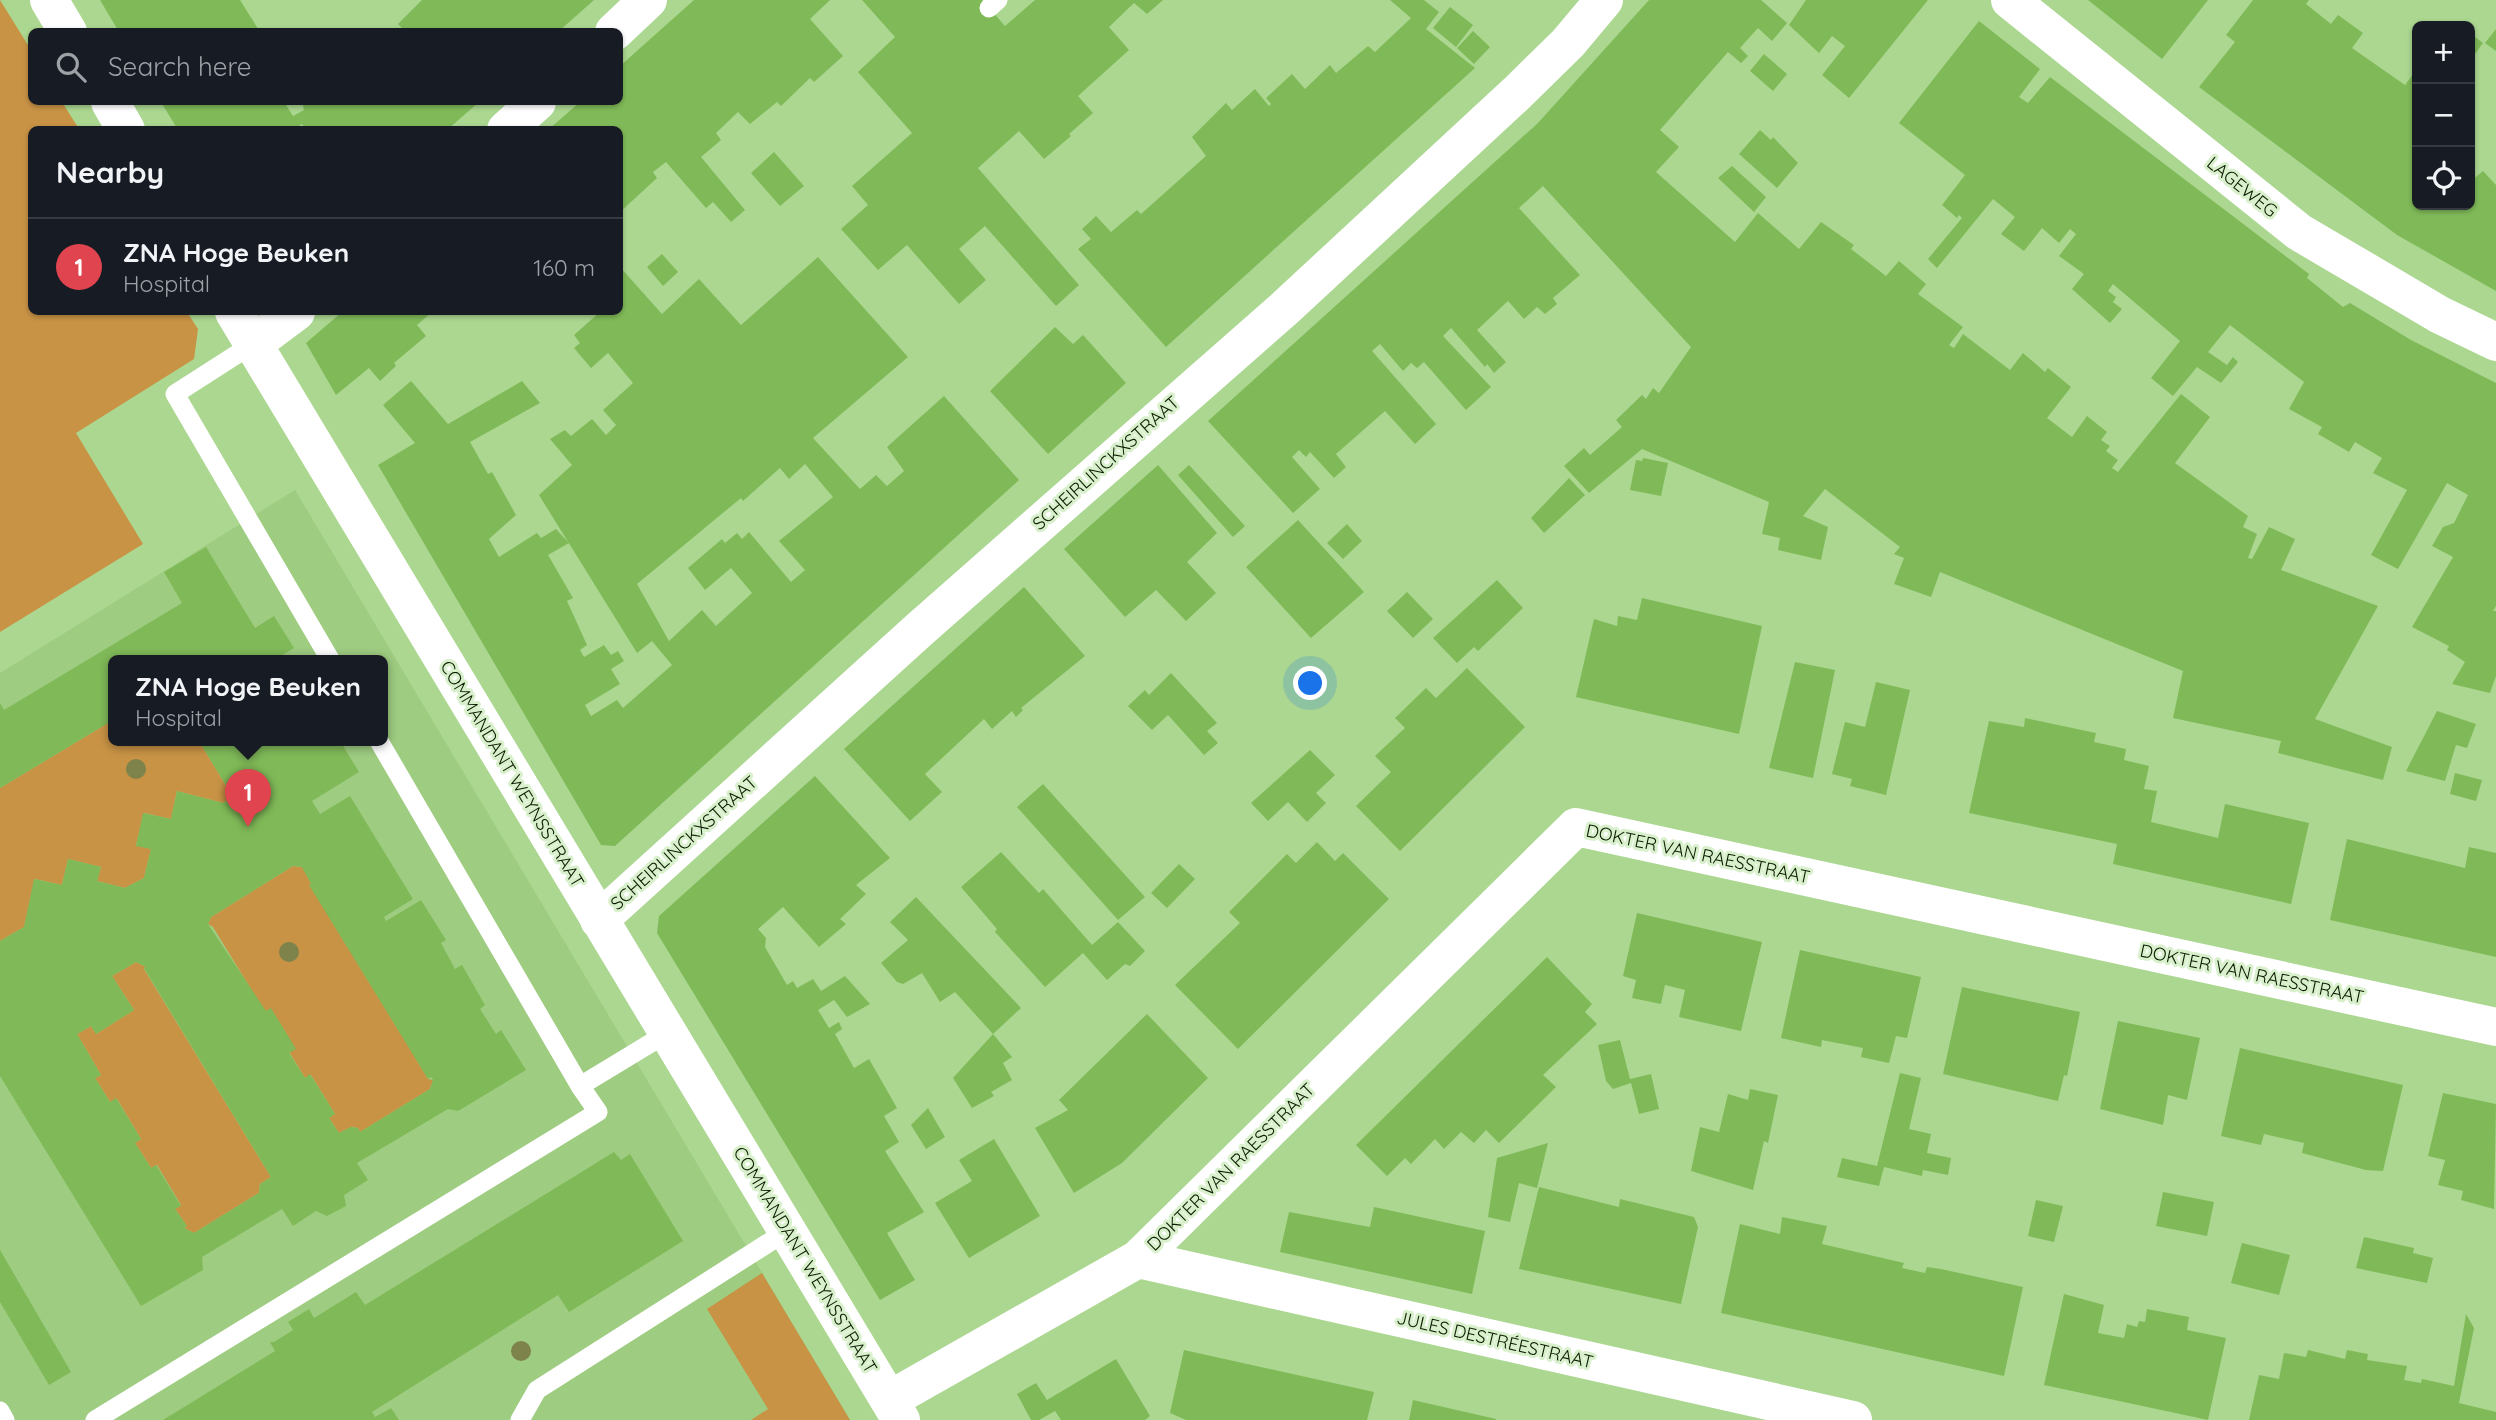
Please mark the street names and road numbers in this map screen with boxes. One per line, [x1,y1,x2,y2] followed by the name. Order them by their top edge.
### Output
[2202,151,2282,222] street label: LAGEWEG
[1027,391,1184,535] street label: SCHEIRLINCKXSTRAAT
[435,656,589,891] street label: COMMANDANT WEYNSSTRAAT
[605,771,762,915] street label: SCHEIRLINCKXSTRAAT
[1584,819,1812,889] street label: DOKTER VAN RAESSTRAAT
[2138,939,2366,1009] street label: DOKTER VAN RAESSTRAAT
[1142,1078,1320,1256] street label: DOKTER VAN RAESSTRAAT
[728,1142,882,1377] street label: COMMANDANT WEYNSSTRAAT
[1395,1306,1596,1373] street label: JULES DESTRÉESTRAAT

